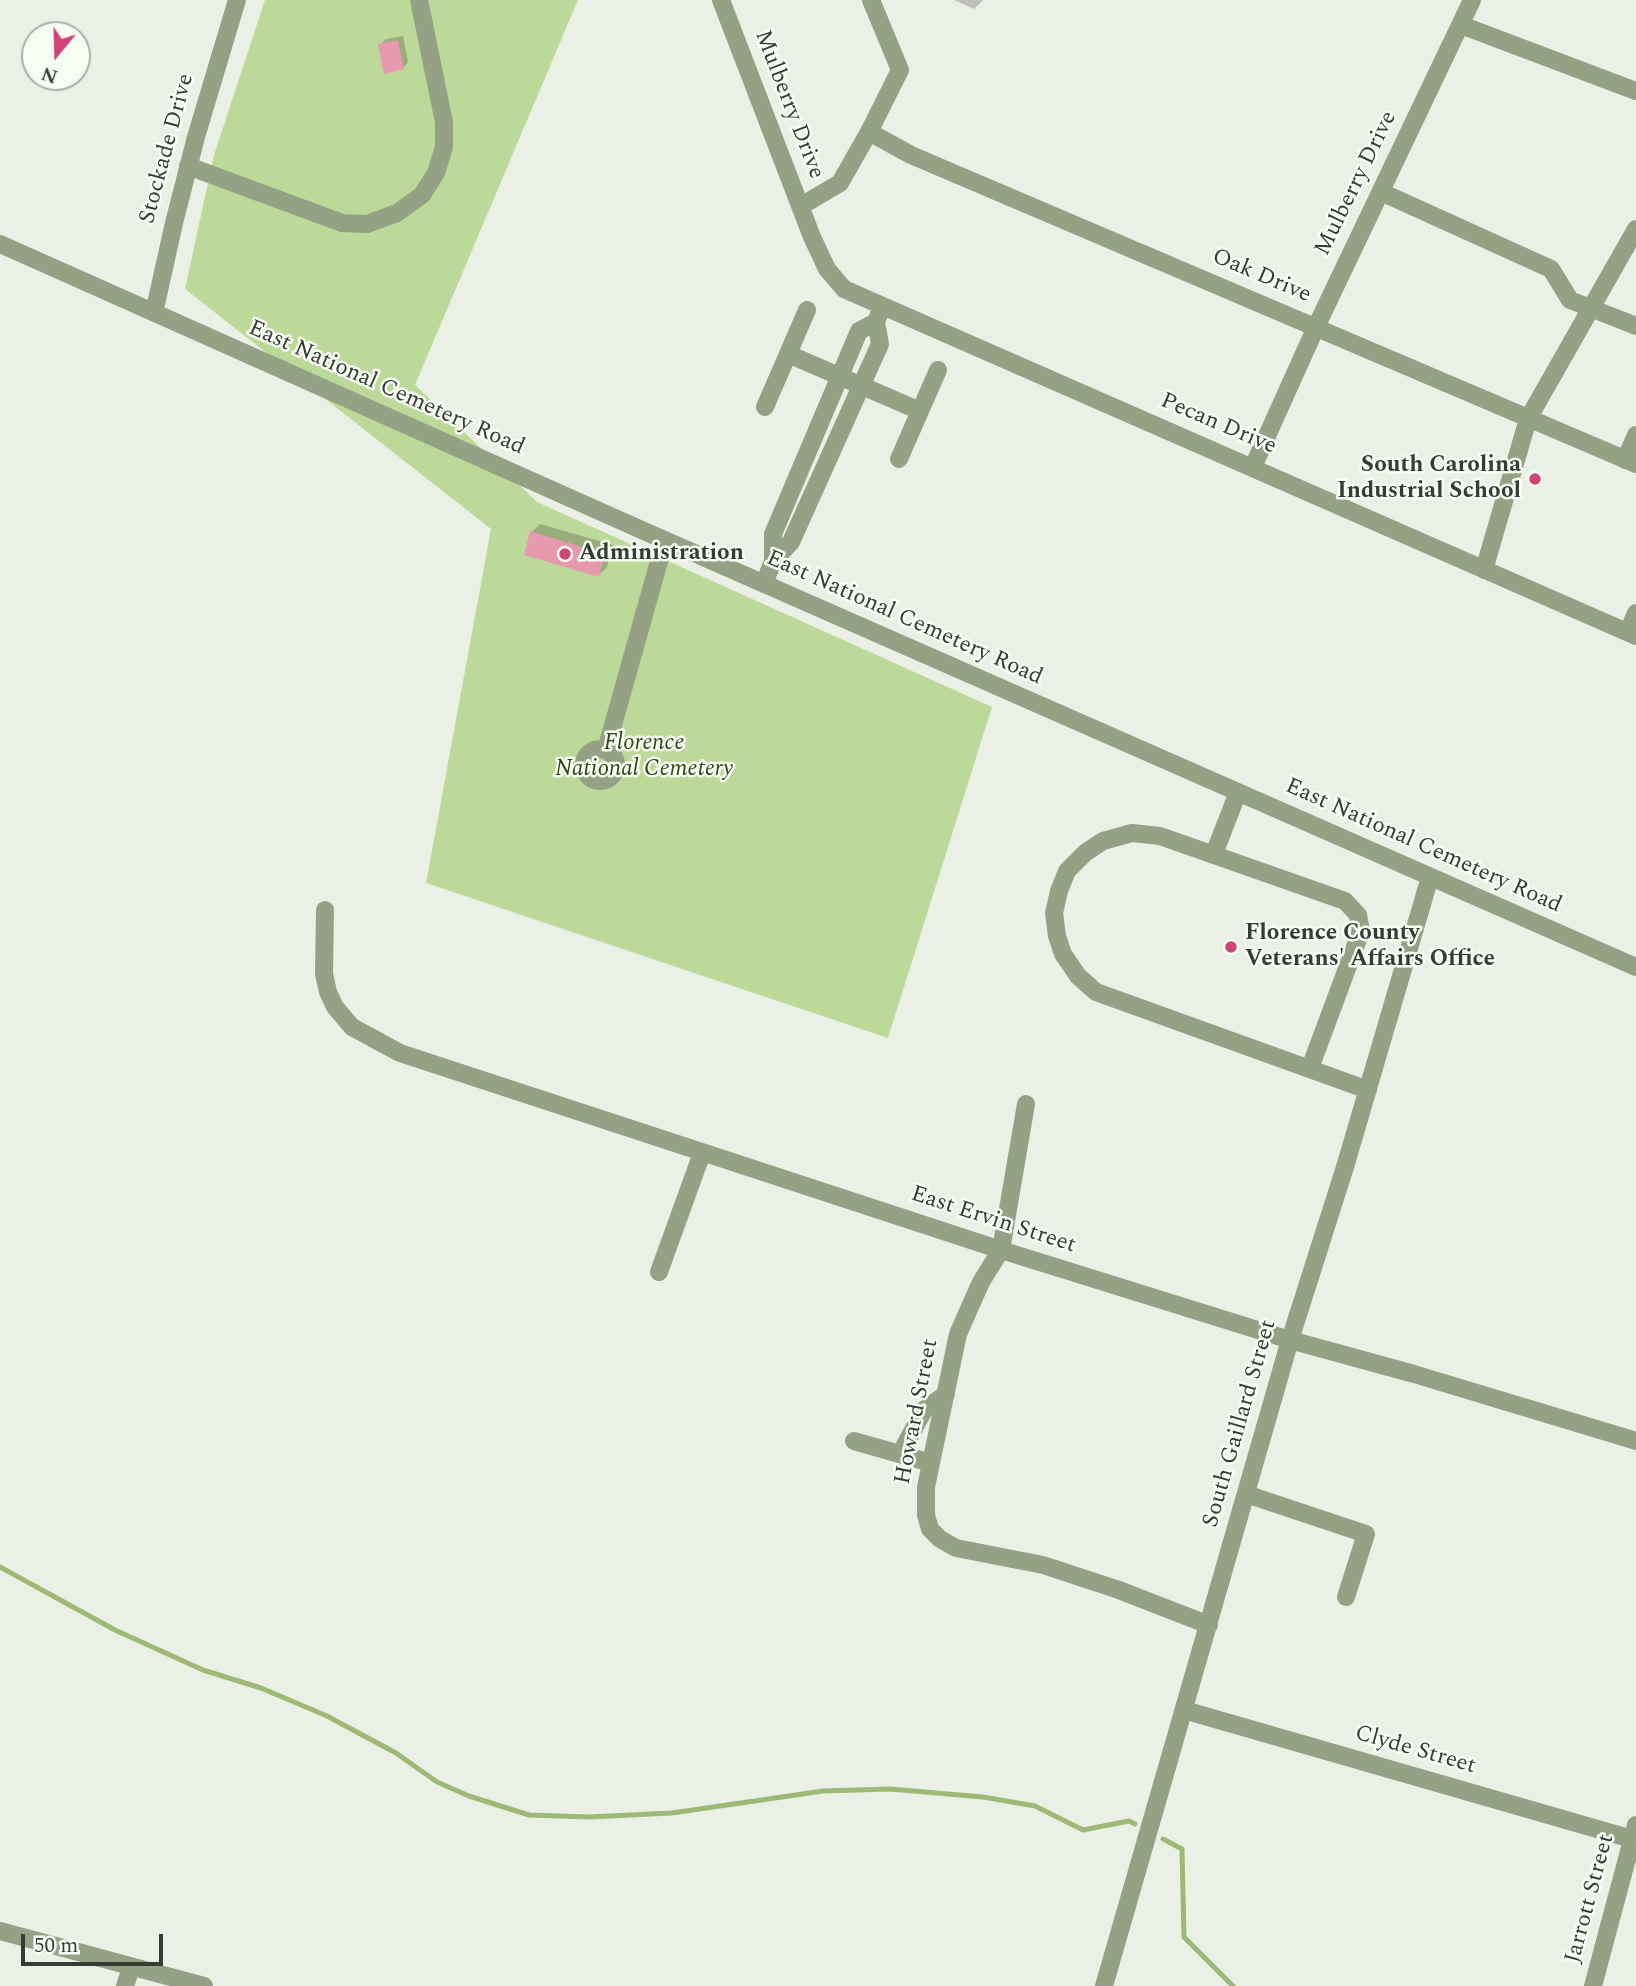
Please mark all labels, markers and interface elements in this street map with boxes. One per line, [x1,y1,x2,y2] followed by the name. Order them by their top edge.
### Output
[21,21,91,91] north arrow
[747,27,829,183] street label: Mulberry Drive
[38,58,62,91] text: N
[135,71,201,227] street label: Stockade Drive
[1310,107,1404,261] street label: Mulberry Drive
[1207,244,1315,310] street label: Oak Drive
[243,315,529,463] street label: East National Cemetery Road
[1156,388,1280,462] street label: Pecan Drive
[1337,452,1521,506] place label: South Carolina Industrial School
[1527,471,1543,487] marker: South Carolina Industrial School
[579,540,744,568] place label: Administration
[761,545,1047,693] street label: East National Cemetery Road
[557,546,573,562] marker: Administration
[555,730,733,784] park label: Florence National Cemetery
[1280,773,1566,921] street label: East National Cemetery Road
[1245,920,1495,974] place label: Florence County Veterans' Affairs Office
[1223,939,1239,955] marker: Florence County Veterans' Affairs Office
[907,1181,1079,1261] street label: East Ervin Street
[1198,1317,1284,1531] street label: South Gaillard Street
[890,1337,946,1487] street label: Howard Street
[1351,1721,1479,1781] street label: Clyde Street
[1561,1831,1621,1967] street label: Jarrott Street
[24,1920,166,1964] scale bar
[34,1930,78,1962] text: 50 m

